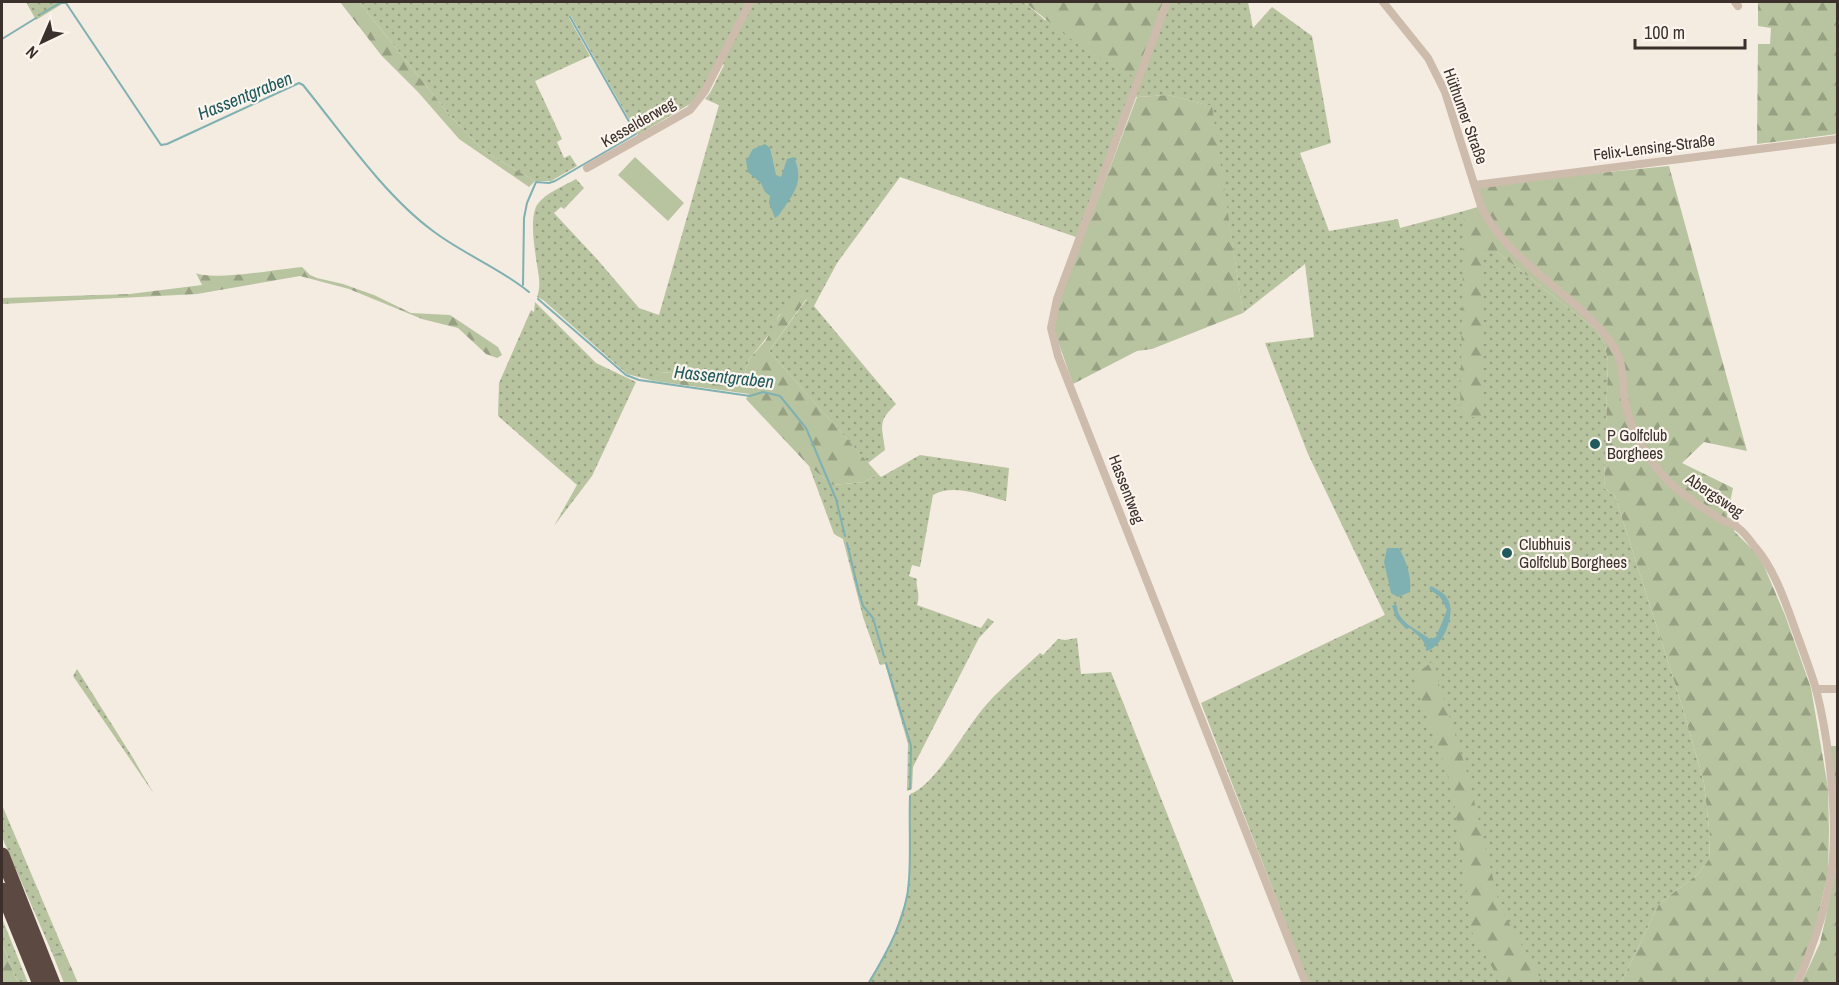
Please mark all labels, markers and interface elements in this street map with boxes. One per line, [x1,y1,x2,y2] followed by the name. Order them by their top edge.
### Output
[12,12,72,72] north arrow
[1635,12,1744,50] scale bar
[1644,20,1685,45] text: 100 m
[21,42,43,64] text: N
[194,65,296,126] water label: Hassentgraben
[1438,65,1494,167] street label: Hüthumer Straße
[597,92,680,152] street label: Kesselderweg
[1592,129,1716,165] street label: Felix-Lensing-Straße
[673,359,775,394] water label: Hassentgraben
[1607,424,1667,464] place label: P Golfclub Borghees
[1588,437,1602,451] marker: P Golfclub Borghees
[1104,451,1150,527] street label: Hassentweg
[1681,467,1749,523] street label: Abergsweg
[1519,533,1627,573] place label: Clubhuis Golfclub Borghees
[1500,546,1514,560] marker: Clubhuis Golfclub Borghees

